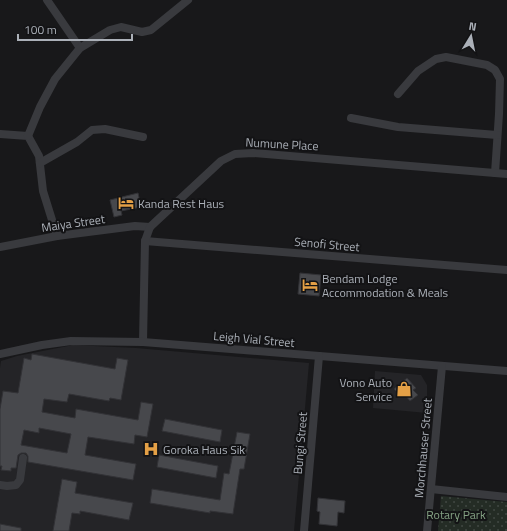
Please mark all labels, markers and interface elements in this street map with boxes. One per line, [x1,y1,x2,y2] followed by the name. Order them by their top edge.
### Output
[18,16,132,42] scale bar
[451,16,491,56] north arrow
[468,18,478,35] text: N
[24,20,57,39] text: 100 m
[245,133,319,155] street label: Numune Place
[117,194,135,212] hotel icon: Kanda Rest Haus
[138,194,225,213] place label: Kanda Rest Haus
[40,209,107,237] street label: Maiya Street
[294,232,361,256] street label: Senofi Street
[322,269,449,302] place label: Bendam Lodge Accommodation & Meals
[301,276,319,294] hotel icon: Bendam Lodge Accommodation & Meals
[213,326,296,352] street label: Leigh Vial Street
[340,373,392,406] place label: Vono Auto Service
[395,380,413,398] shop icon: Vono Auto Service
[409,396,437,499] street label: Morchhauser Street
[288,410,312,475] street label: Bungi Street
[142,440,160,458] hospital icon: Goroka Haus Sik
[163,440,245,459] place label: Goroka Haus Sik
[426,505,486,524] park label: Rotary Park

